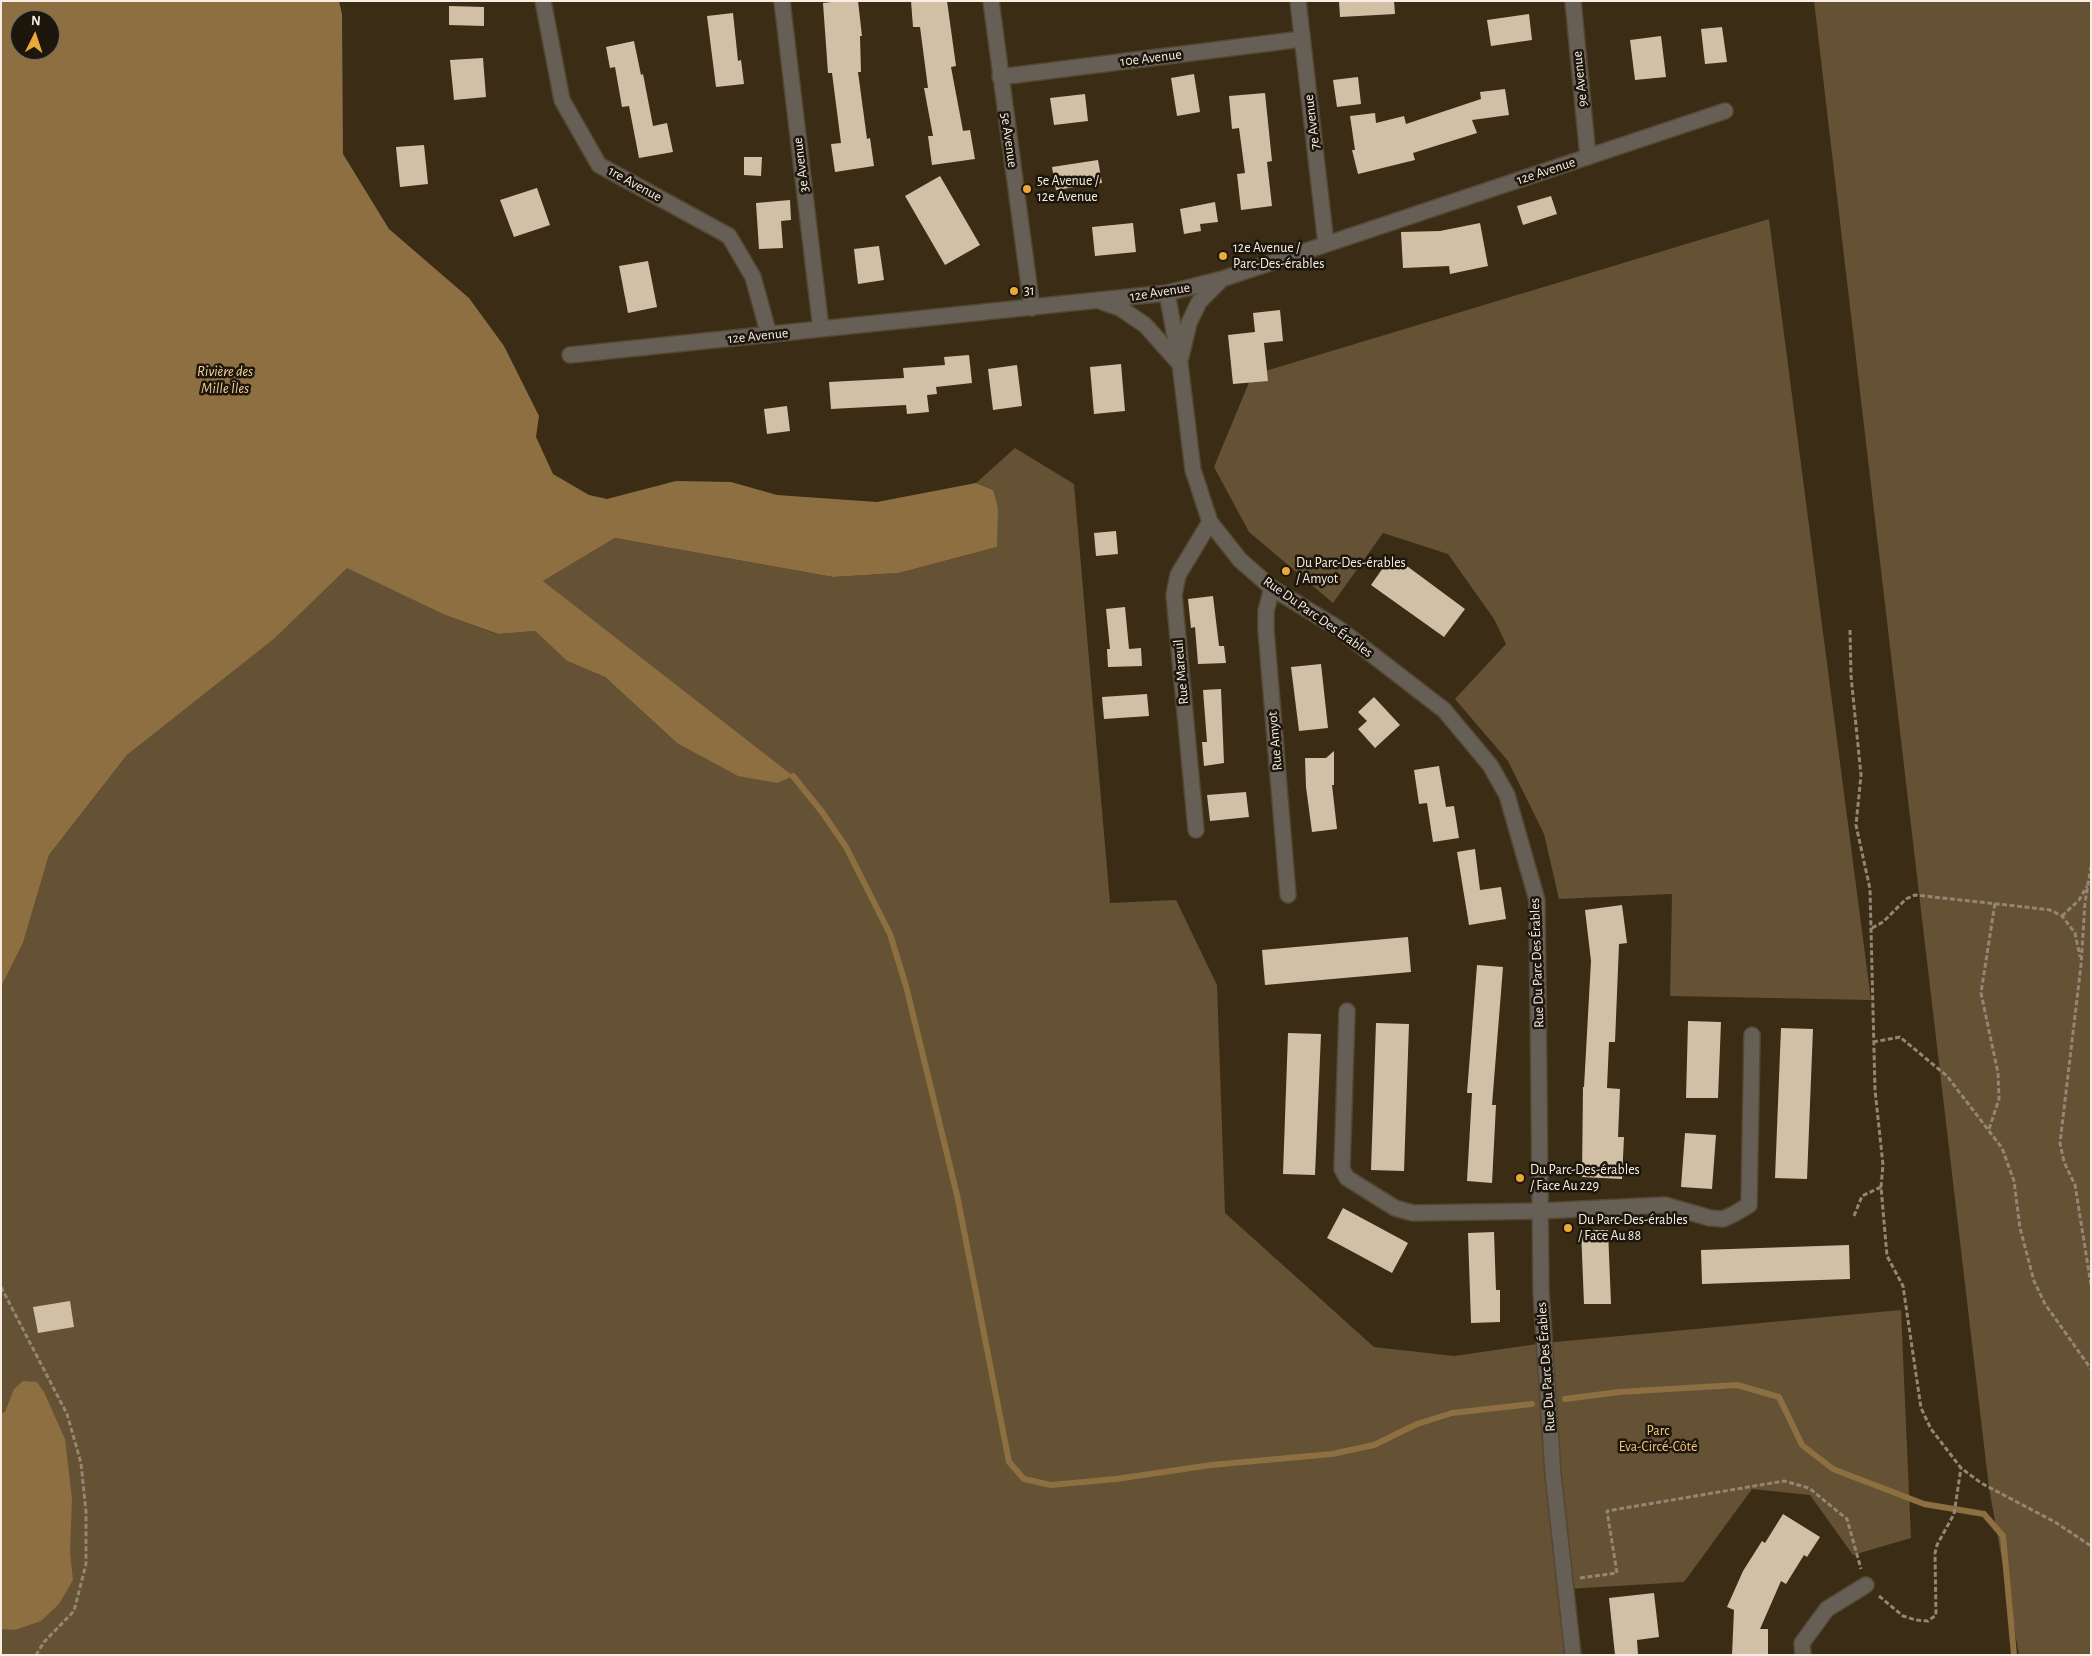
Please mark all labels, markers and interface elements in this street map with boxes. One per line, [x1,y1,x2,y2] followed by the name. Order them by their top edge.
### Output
[10,10,60,60] north arrow
[31,14,41,28] text: N
[1119,46,1183,70] street label: 10e Avenue
[1569,50,1591,108] street label: 9e Avenue
[1300,93,1324,151] street label: 7e Avenue
[997,111,1021,169] street label: 5e Avenue
[789,137,813,193] street label: 3e Avenue
[1515,154,1577,188] street label: 12e Avenue
[605,162,665,206] street label: 1re Avenue
[1037,173,1099,206] place label: 5e Avenue / 12e Avenue
[1021,183,1033,195] marker: 5e Avenue / 12e Avenue
[1233,240,1324,272] place label: 12e Avenue / Parc-Des-érables
[1217,250,1229,262] marker: 12e Avenue / Parc-Des-érables
[1129,279,1191,305] street label: 12e Avenue
[1024,283,1035,299] place label: 31
[1008,285,1020,297] marker: 31
[727,324,789,348] street label: 12e Avenue
[197,362,253,397] water label: Rivière des Mille Îles
[1296,555,1406,588] place label: Du Parc-Des-érables / Amyot
[1280,565,1292,577] marker: Du Parc-Des-érables / Amyot
[1260,573,1376,661] street label: Rue Du Parc Des Érables
[1170,639,1192,705] street label: Rue Mareuil
[1264,711,1286,771] street label: Rue Amyot
[1526,898,1548,1028] street label: Rue Du Parc Des Érables
[1530,1162,1640,1194] place label: Du Parc-Des-érables / Face Au 229
[1514,1172,1526,1184] marker: Du Parc-Des-érables / Face Au 229
[1578,1212,1688,1244] place label: Du Parc-Des-érables / Face Au 88
[1562,1222,1574,1234] marker: Du Parc-Des-érables / Face Au 88
[1533,1302,1559,1432] street label: Rue Du Parc Des Érables
[1619,1423,1697,1455] park label: Parc Eva-Circé-Côté

